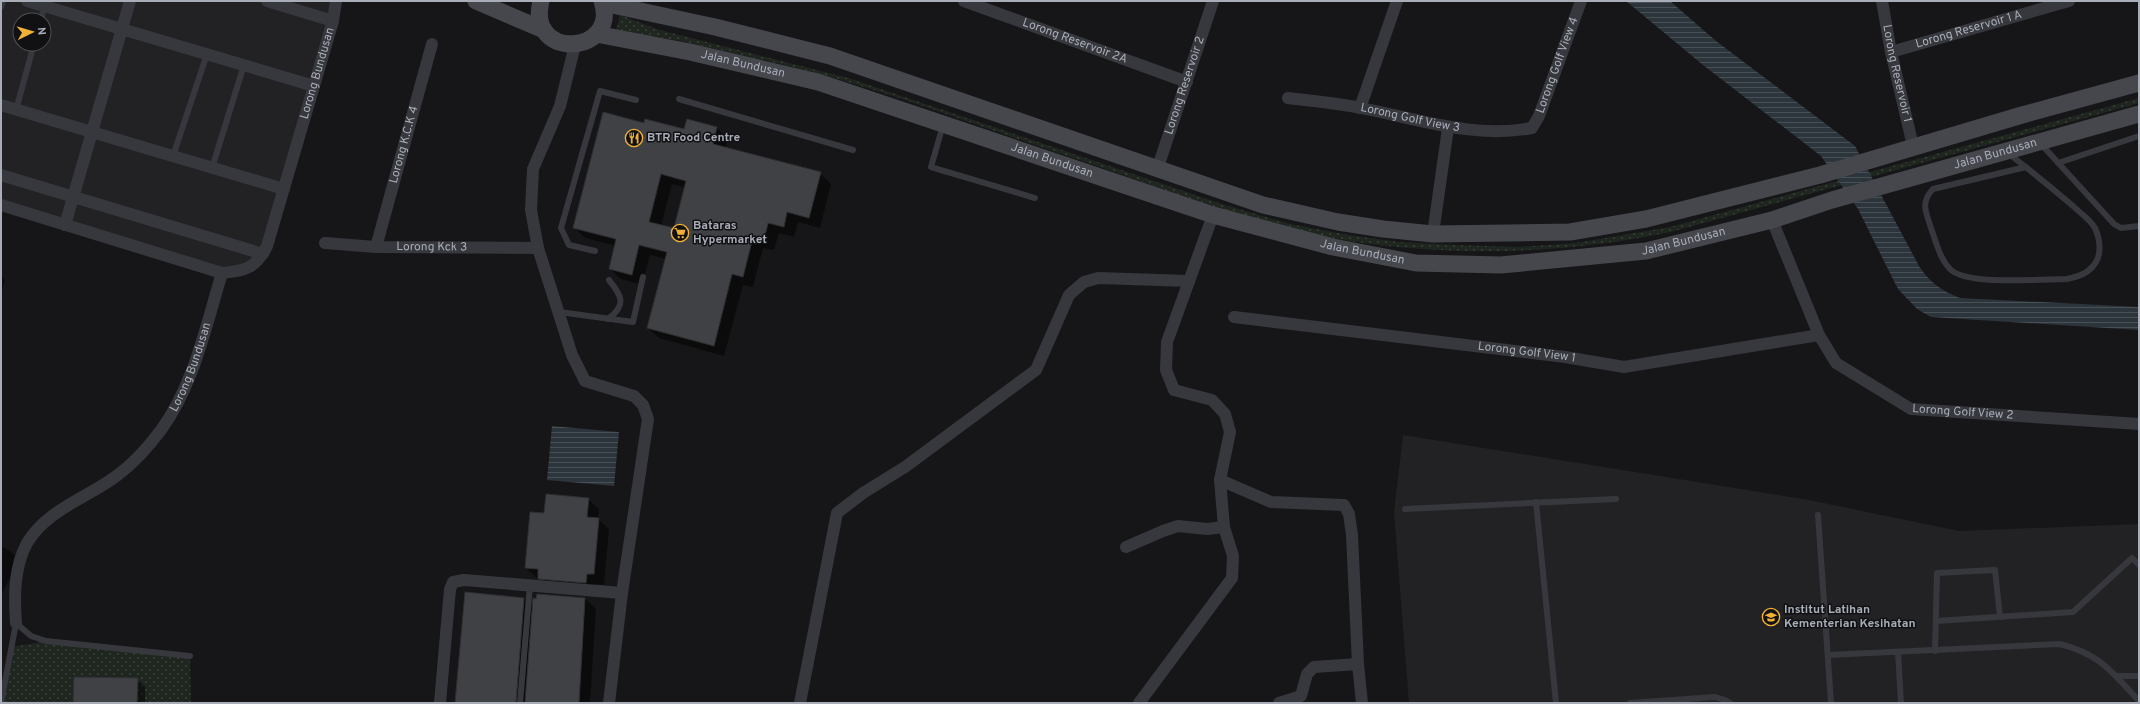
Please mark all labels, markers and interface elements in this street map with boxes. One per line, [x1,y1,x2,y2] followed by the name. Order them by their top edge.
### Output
[1914,7,2024,53] street label: Lorong Reservoir 1 A
[12,12,52,52] north arrow
[1020,15,1130,68] street label: Lorong Reservoir 2A
[1533,15,1582,116] street label: Lorong Golf View 4
[1878,23,1915,124] street label: Lorong Reservoir 1
[297,26,339,121] street label: Lorong Bundusan
[34,27,48,36] text: N
[1161,34,1209,137] street label: Lorong Reservoir 2
[699,47,787,82] street label: Jalan Bundusan
[1359,100,1461,136] street label: Lorong Golf View 3
[386,104,423,185] street label: Lorong K.C.K 4
[624,128,644,148] restaurant icon: BTR Food Centre
[647,130,740,146] place label: BTR Food Centre
[1952,135,2039,174] street label: Jalan Bundusan
[1009,139,1095,182] street label: Jalan Bundusan
[693,218,767,248] place label: Bataras Hypermarket
[670,223,690,243] supermarket icon: Bataras Hypermarket
[1641,224,1727,259] street label: Jalan Bundusan
[1318,236,1406,269] street label: Jalan Bundusan
[396,239,467,256] street label: Lorong Kck 3
[166,321,215,415] street label: Lorong Bundusan
[1477,339,1577,367] street label: Lorong Golf View 1
[1912,401,2014,424] street label: Lorong Golf View 2
[1784,602,1916,632] place label: Institut Latihan Kementerian Kesihatan
[1761,607,1781,627] school or university icon: Institut Latihan Kementerian Kesihatan

